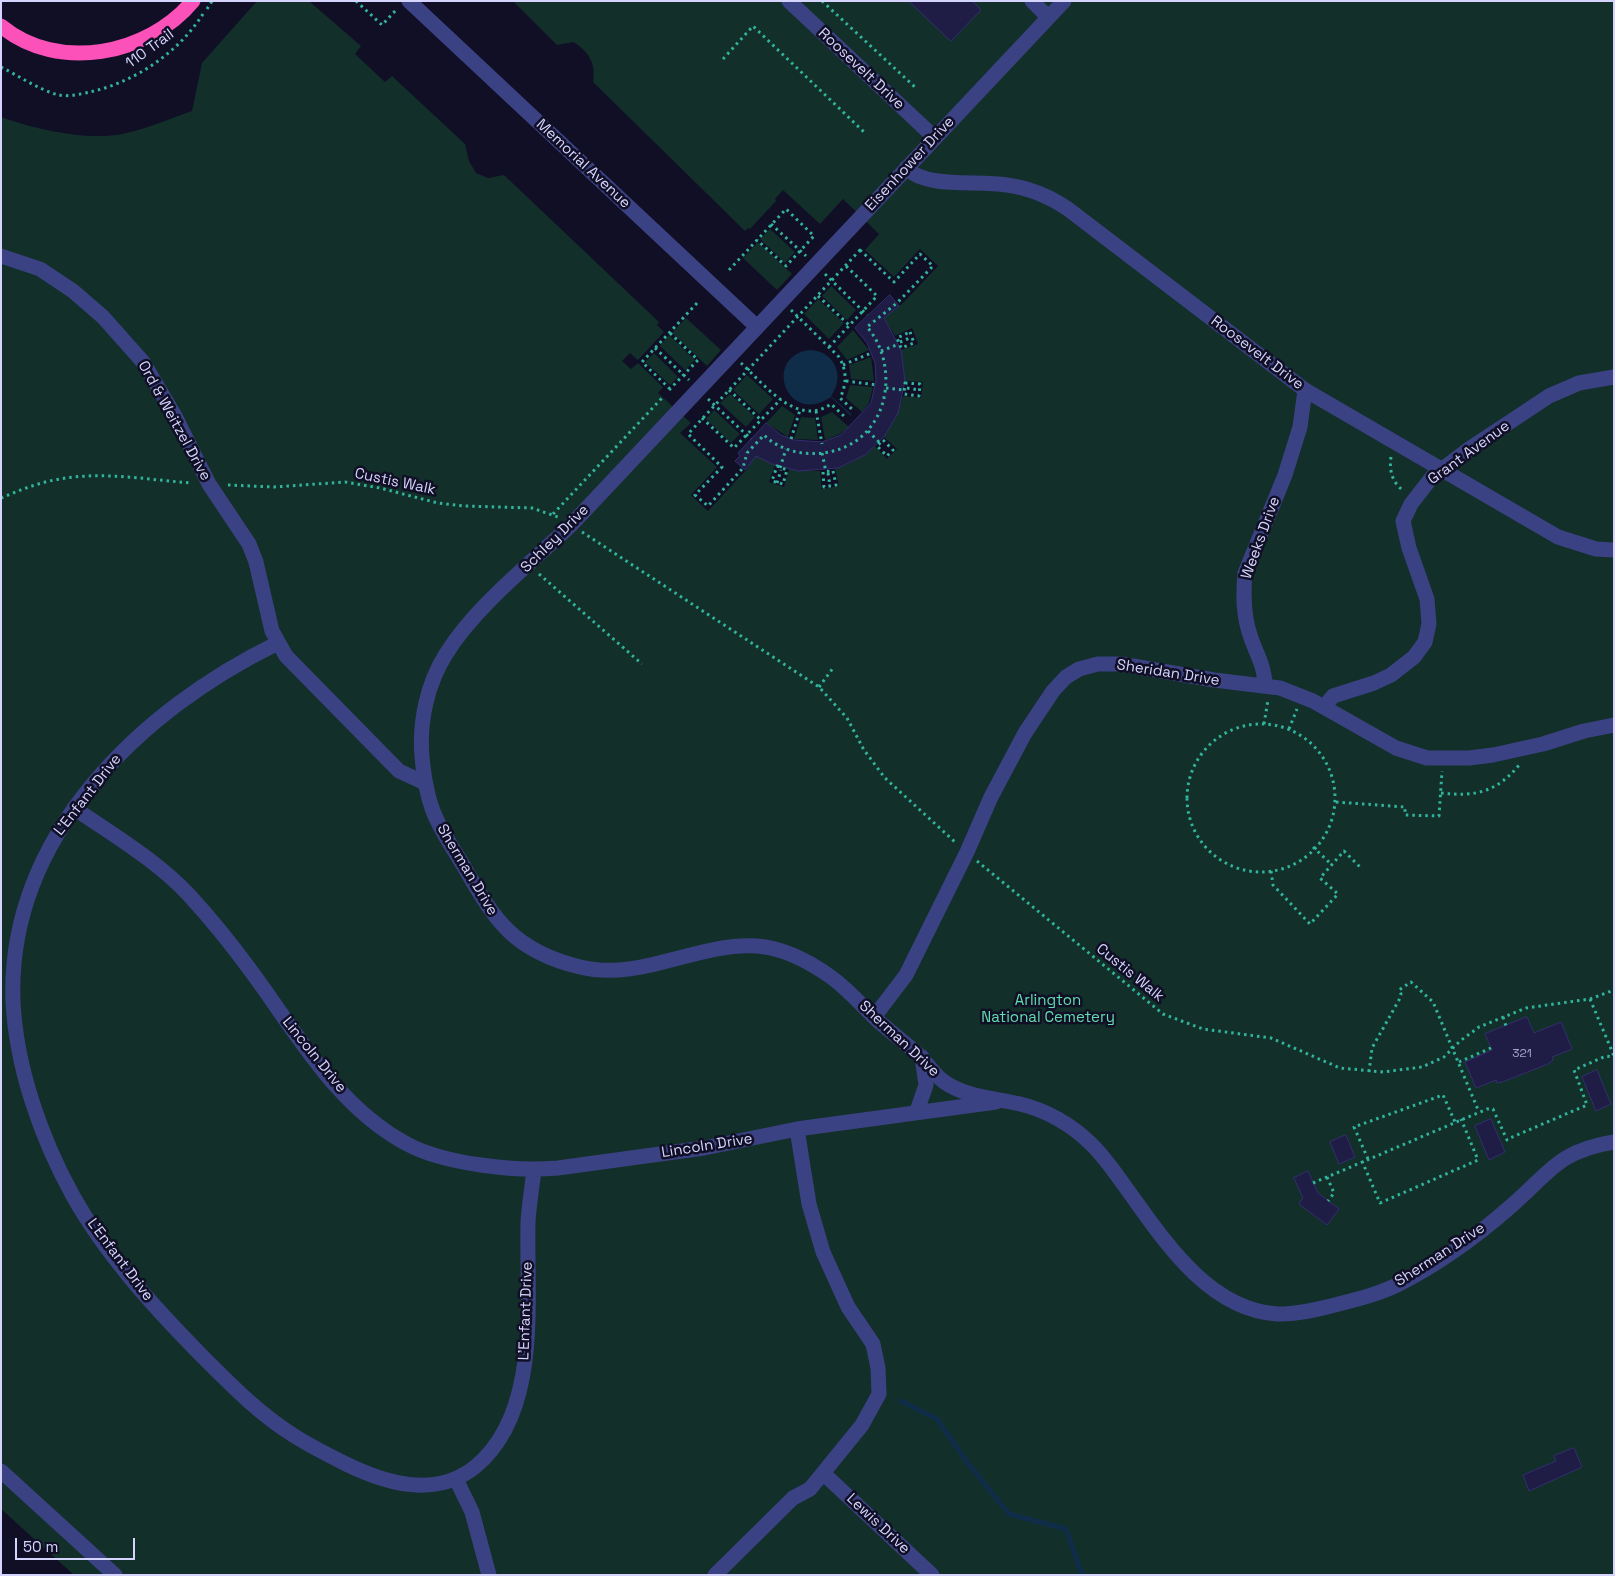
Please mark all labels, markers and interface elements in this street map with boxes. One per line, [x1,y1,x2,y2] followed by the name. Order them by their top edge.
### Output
[814,24,908,114] street label: Roosevelt Drive
[122,26,178,72] street label: 110 Trail
[862,113,958,215] street label: Eisenhower Drive
[532,116,634,212] street label: Memorial Avenue
[1207,312,1307,394] street label: Roosevelt Drive
[134,358,214,484] street label: Ord & Weitzel Drive
[1425,417,1513,489] street label: Grant Avenue
[353,465,437,499] street label: Custis Walk
[1238,494,1284,582] street label: Weeks Drive
[517,501,593,577] street label: Schley Drive
[1115,656,1221,690] street label: Sheridan Drive
[51,751,125,839] street label: L'Enfant Drive
[433,821,501,919] street label: Sherman Drive
[1092,940,1168,1006] street label: Custis Walk
[981,992,1115,1027] park label: Arlington National Cemetery
[855,997,943,1081] street label: Sherman Drive
[278,1014,350,1096] street label: Lincoln Drive
[1512,1047,1532,1061] house number: 321
[660,1130,754,1162] street label: Lincoln Drive
[83,1215,157,1305] street label: L'Enfant Drive
[1392,1219,1488,1291] street label: Sherman Drive
[515,1261,537,1361] street label: L'Enfant Drive
[843,1490,913,1558] street label: Lewis Drive
[18,1528,138,1560] scale bar
[23,1537,58,1556] text: 50 m

